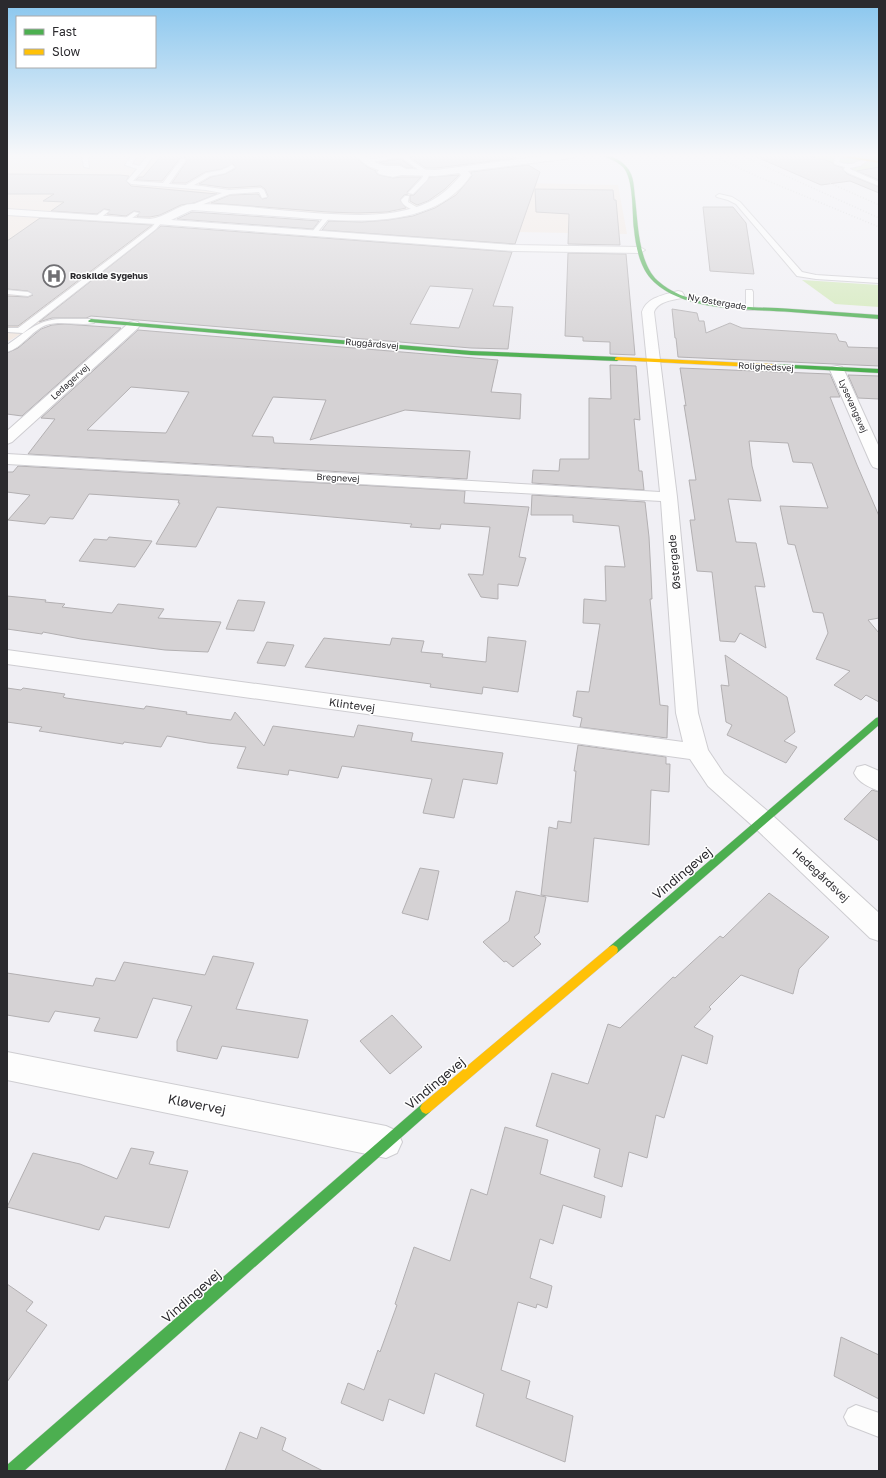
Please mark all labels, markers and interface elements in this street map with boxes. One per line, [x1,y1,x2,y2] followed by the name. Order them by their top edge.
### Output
[16,16,156,68] legend
[52,24,77,39] text: Fast
[52,44,80,59] text: Slow
[41,263,67,289] hospital icon: Roskilde Sygehus
[70,270,148,281] place label: Roskilde Sygehus
[687,291,747,312] street label: Ny Østergade
[345,336,399,351] street label: Ruggårdsvej
[738,360,794,373] street label: Rolighedsvej
[48,362,91,402] street label: Ledagervej
[837,377,870,434] street label: Lysevangsvej
[316,471,360,484] street label: Bregnevej
[665,534,682,590] street label: Østergade
[328,695,376,714] street label: Klintevej
[649,843,715,903] street label: Vindingevej
[790,845,852,904] street label: Hedegårdsvej
[402,1053,468,1113] street label: Vindingevej
[167,1091,227,1117] street label: Kløvervej
[158,1266,224,1326] street label: Vindingevej

